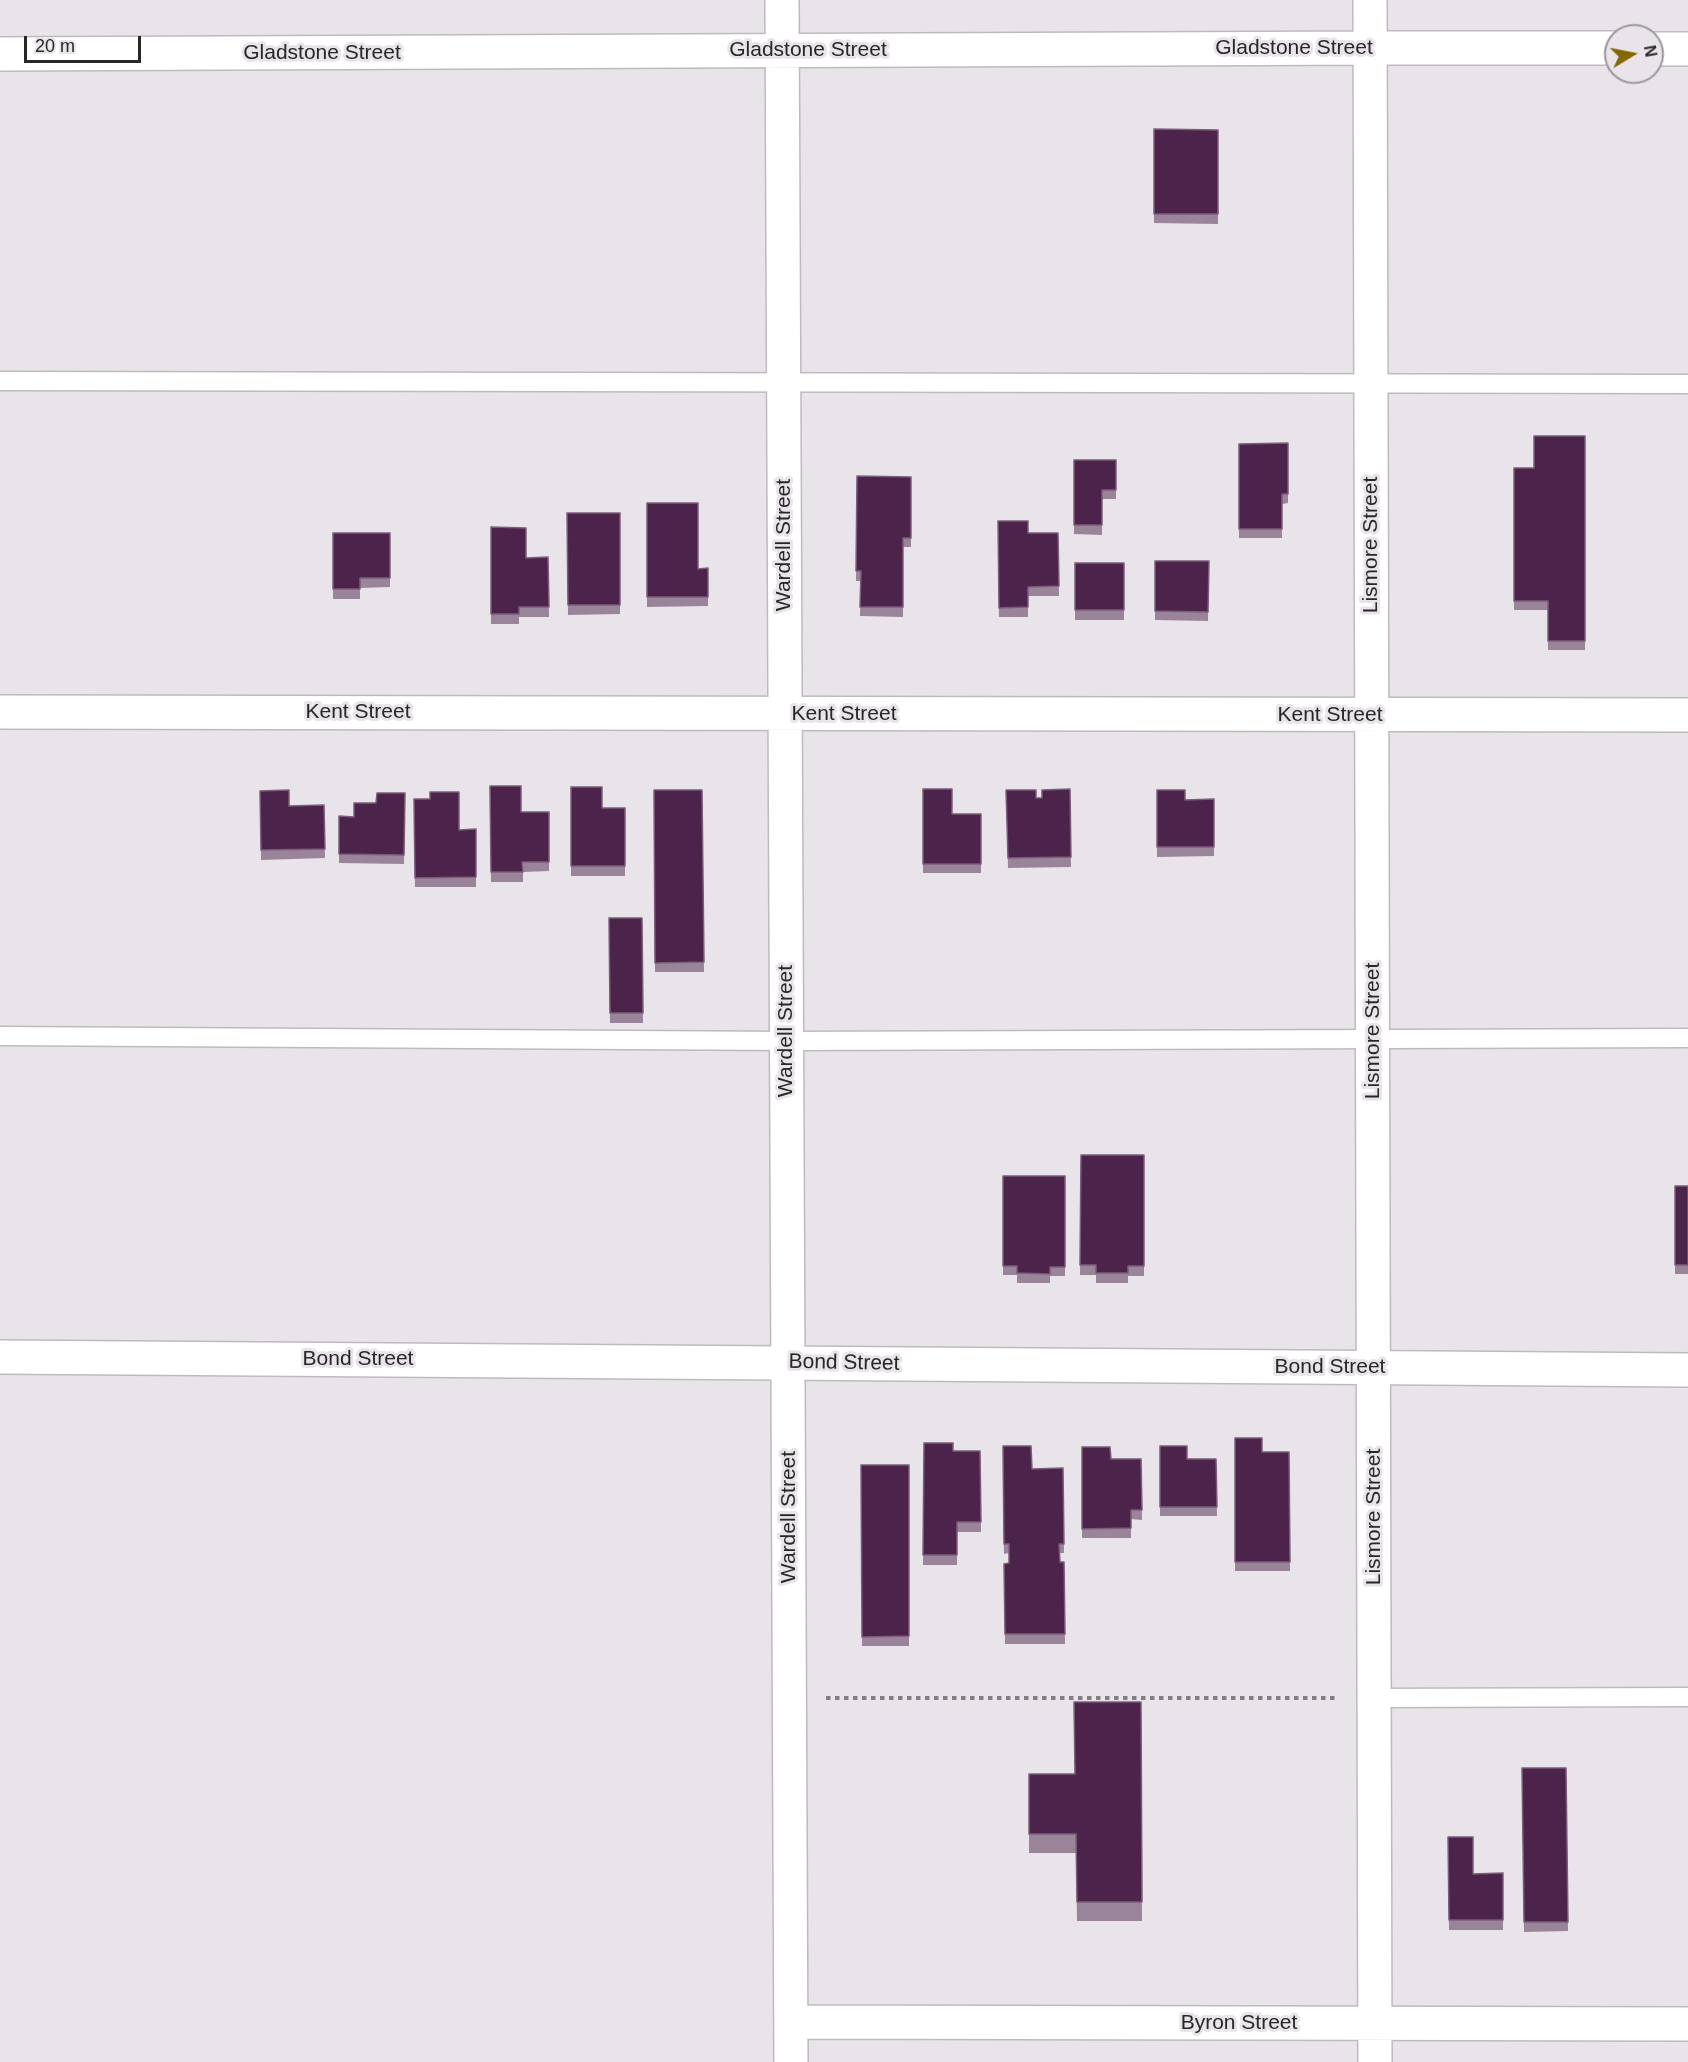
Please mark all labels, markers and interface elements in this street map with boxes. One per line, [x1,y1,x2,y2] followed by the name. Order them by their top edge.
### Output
[27,24,144,62] scale bar
[1604,24,1664,84] north arrow
[1215,35,1373,61] street label: Gladstone Street
[35,36,75,56] text: 20 m
[729,37,887,63] street label: Gladstone Street
[243,40,401,66] street label: Gladstone Street
[1641,44,1660,58] text: N
[1358,477,1384,613] street label: Lismore Street
[771,479,797,611] street label: Wardell Street
[305,699,411,725] street label: Kent Street
[791,701,897,727] street label: Kent Street
[1277,702,1383,728] street label: Kent Street
[1360,963,1386,1099] street label: Lismore Street
[773,965,799,1097] street label: Wardell Street
[303,1346,413,1372] street label: Bond Street
[788,1349,900,1377] street label: Bond Street
[1275,1354,1385,1380] street label: Bond Street
[1361,1449,1387,1585] street label: Lismore Street
[776,1451,802,1583] street label: Wardell Street
[1181,2010,1297,2036] street label: Byron Street

